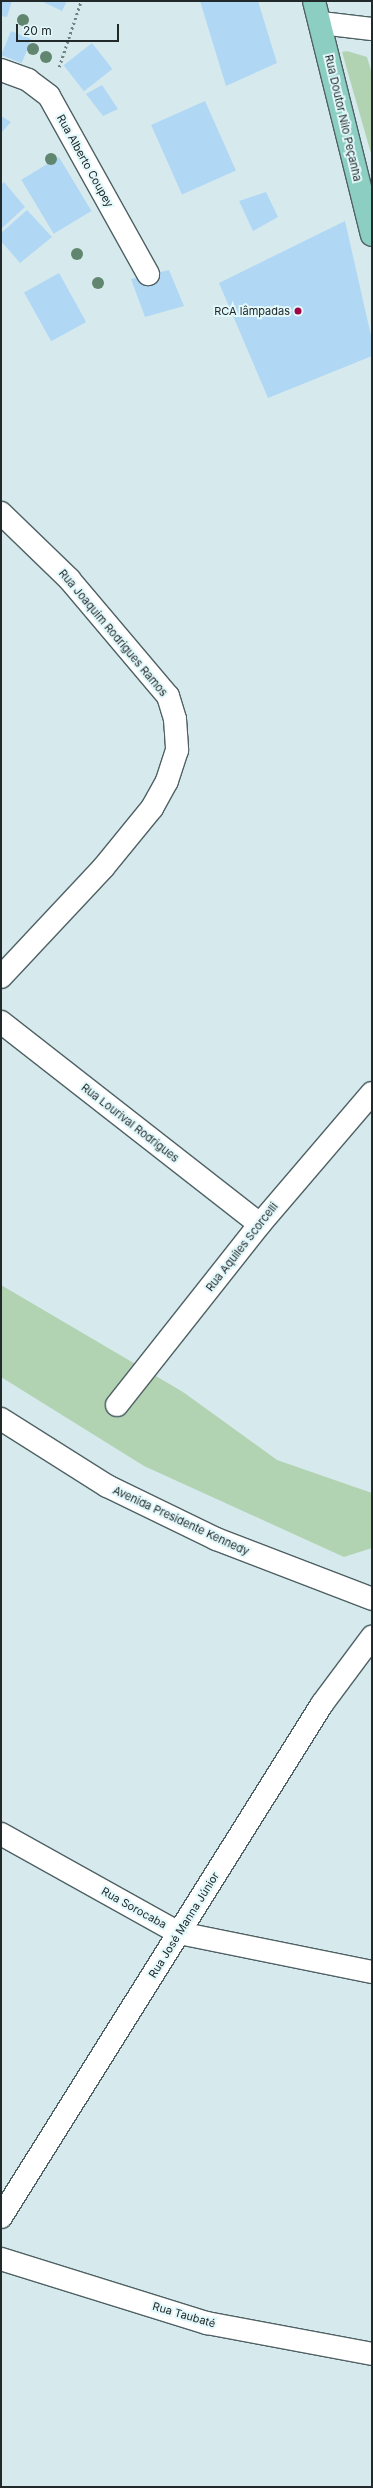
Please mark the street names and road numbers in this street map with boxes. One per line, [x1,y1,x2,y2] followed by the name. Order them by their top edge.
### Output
[322,53,364,183] street label: Rua Doutor Nilo Peçanha
[54,112,116,210] street label: Rua Alberto Coupey
[56,567,170,699] street label: Rua Joaquim Rodrigues Ramos
[79,1081,181,1165] street label: Rua Lourival Rodrigues
[203,1200,281,1294] street label: Rua Aquiles Scorcelli
[111,1484,251,1558] street label: Avenida Presidente Kennedy
[146,1870,222,1980] street label: Rua José Manna Júnior
[99,1885,169,1931] street label: Rua Sorocaba
[151,2300,217,2330] street label: Rua Taubaté

